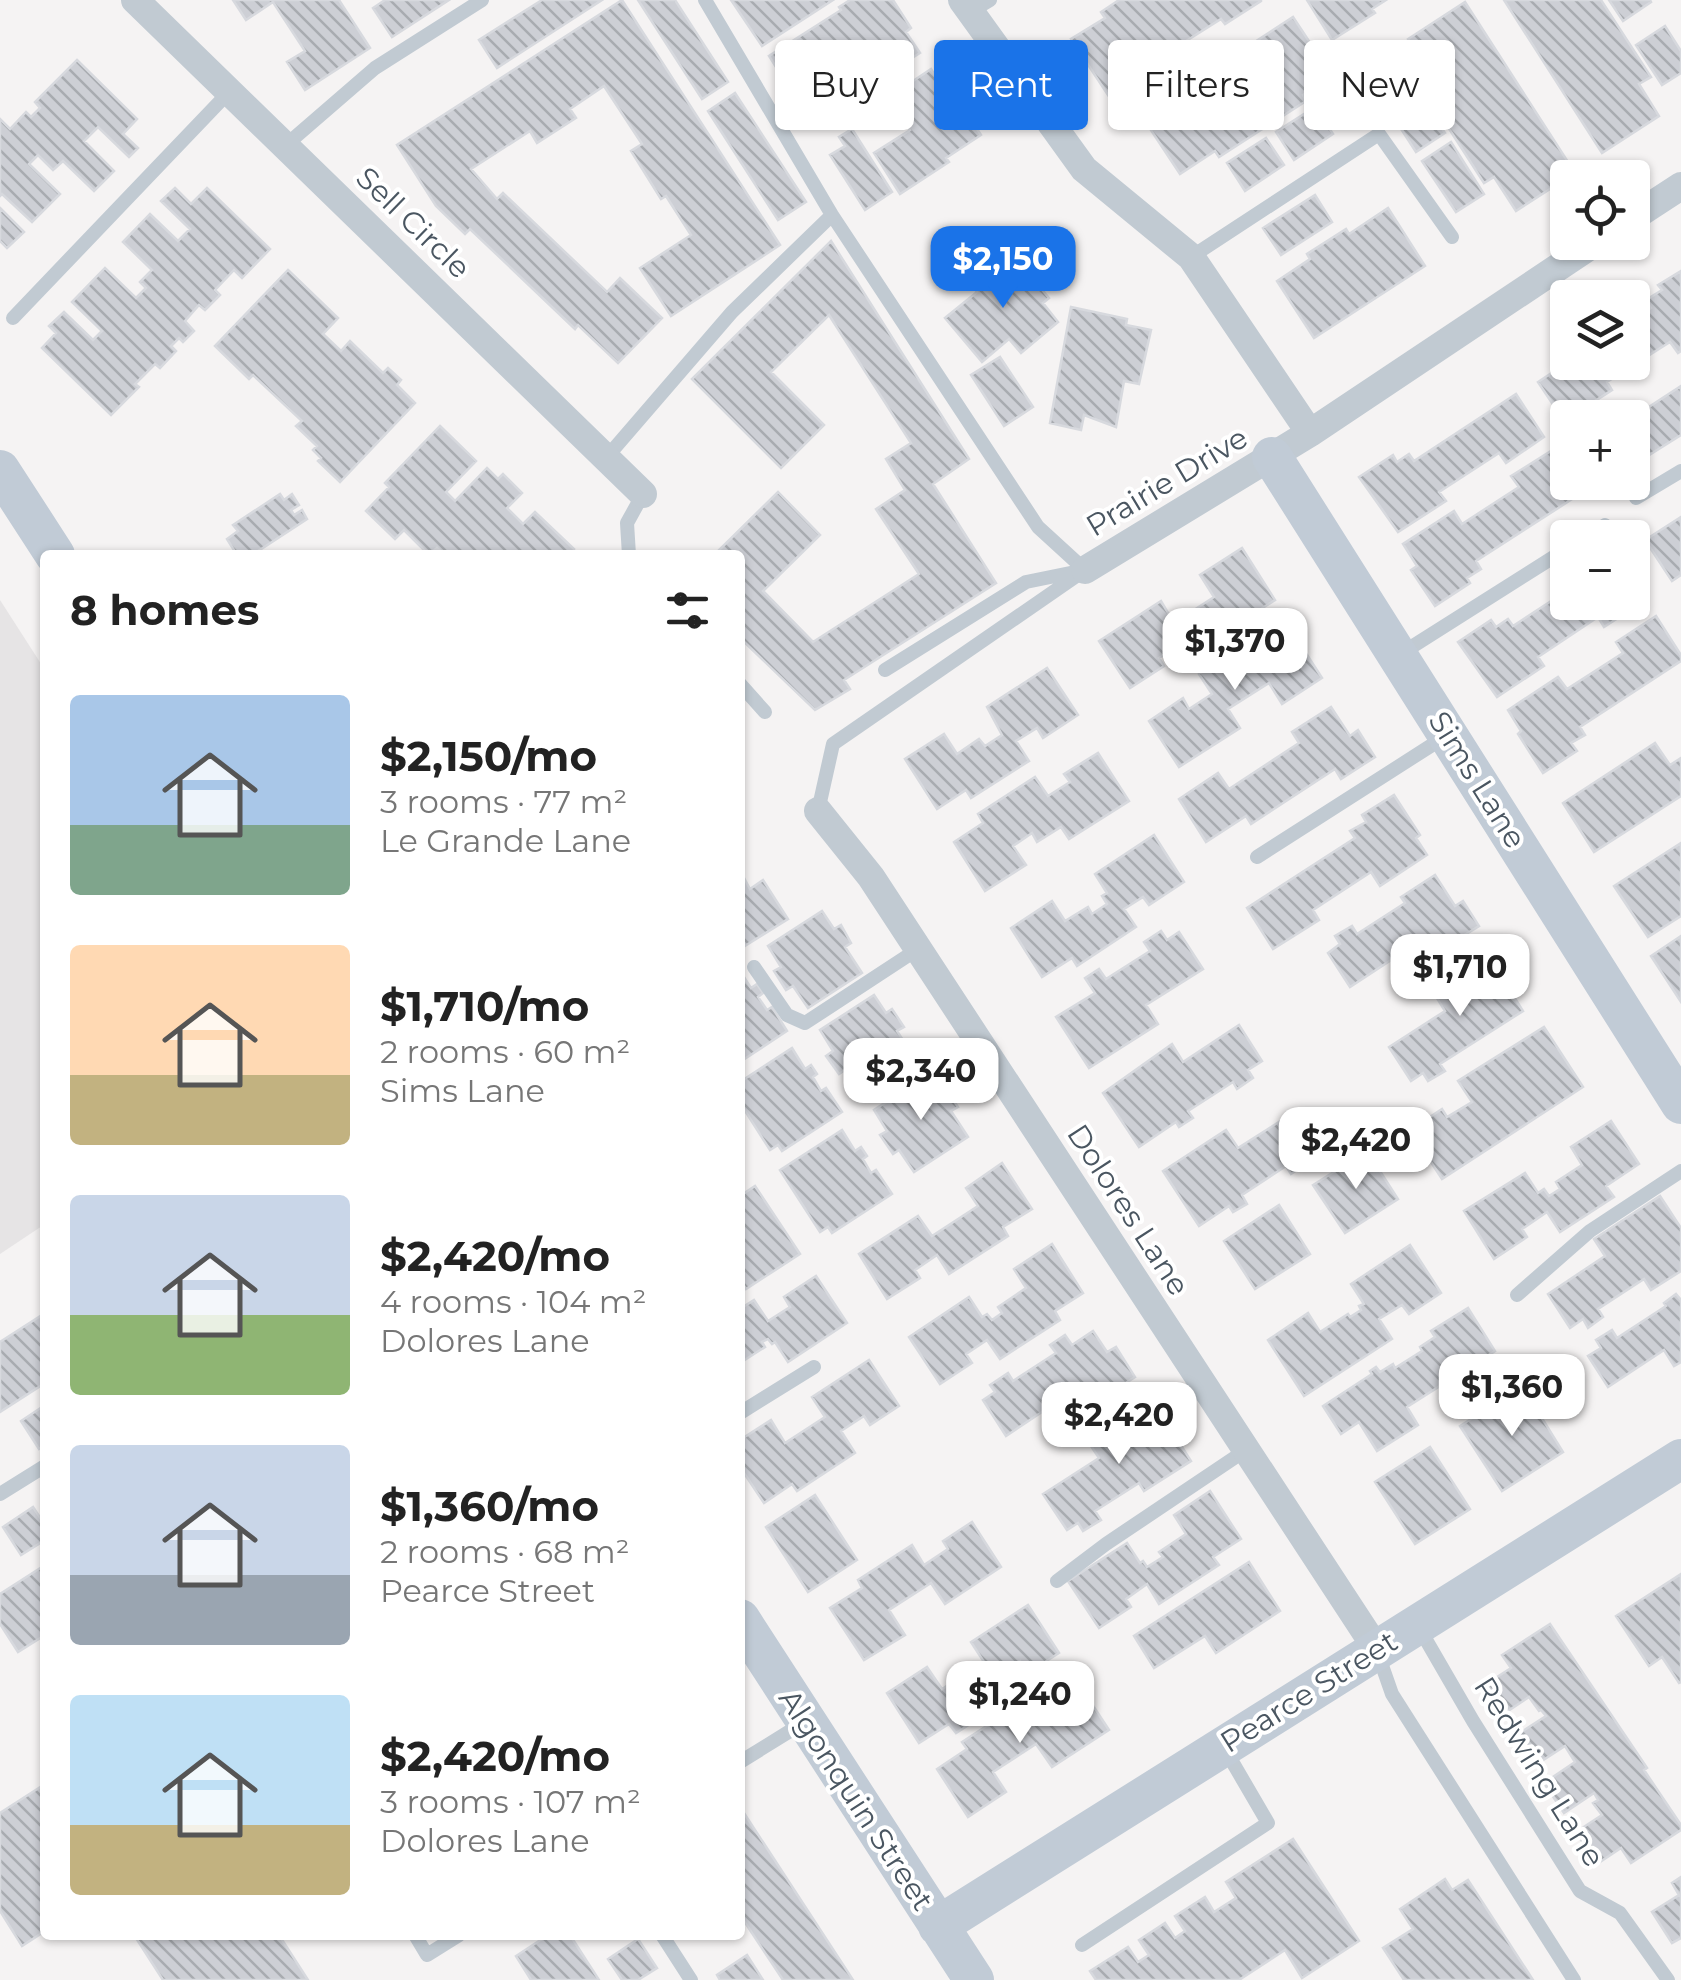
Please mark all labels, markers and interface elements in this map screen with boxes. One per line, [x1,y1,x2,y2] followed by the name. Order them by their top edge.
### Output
[775,40,914,130] chip: Buy
[934,40,1088,130] chip: Rent
[1108,40,1284,130] chip: Filters
[1304,40,1455,130] chip: New
[349,159,478,286] street label: Sell Circle
[1550,160,1650,620] map controls
[1550,160,1650,260] button: locate
[922,226,1084,311] pin: $2,150
[953,239,1053,278] text: $2,150
[1550,280,1650,380] button: layers
[1550,400,1650,500] button: +
[1079,419,1254,544] street label: Prairie Drive
[1550,520,1650,620] button: −
[660,583,715,638] icon: filters
[70,584,259,636] text: 8 homes
[1154,608,1316,693] pin: $1,370
[1185,621,1285,660] text: $1,370
[1421,704,1534,855] street label: Sims Lane
[380,730,597,782] text: $2,150/mo
[150,735,270,855] icon: home
[380,782,627,821] text: 3 rooms · 77 m²
[380,821,631,860] text: Le Grande Lane
[1379,934,1541,1019] pin: $1,710
[1413,947,1507,986] text: $1,710
[380,980,589,1032] text: $1,710/mo
[150,985,270,1105] icon: home
[380,1032,630,1071] text: 2 rooms · 60 m²
[840,1038,1002,1123] pin: $2,340
[865,1051,977,1090] text: $2,340
[380,1071,545,1110] text: Sims Lane
[1275,1107,1437,1192] pin: $2,420
[1059,1117,1197,1302] street label: Dolores Lane
[1301,1120,1411,1159] text: $2,420
[380,1230,610,1282] text: $2,420/mo
[150,1235,270,1355] icon: home
[380,1282,646,1321] text: 4 rooms · 104 m²
[380,1321,590,1360] text: Dolores Lane
[1431,1354,1593,1439] pin: $1,360
[1461,1367,1563,1406] text: $1,360
[1038,1382,1200,1467] pin: $2,420
[1064,1395,1174,1434] text: $2,420
[380,1480,599,1532] text: $1,360/mo
[150,1485,270,1605] icon: home
[380,1532,630,1571] text: 2 rooms · 68 m²
[380,1571,595,1610] text: Pearce Street
[1213,1623,1404,1761] street label: Pearce Street
[939,1661,1101,1746] pin: $1,240
[1466,1670,1613,1874] street label: Redwing Lane
[968,1674,1072,1713] text: $1,240
[771,1682,942,1917] street label: Algonquin Street
[380,1730,610,1782] text: $2,420/mo
[150,1735,270,1855] icon: home
[380,1782,641,1821] text: 3 rooms · 107 m²
[380,1821,590,1860] text: Dolores Lane

